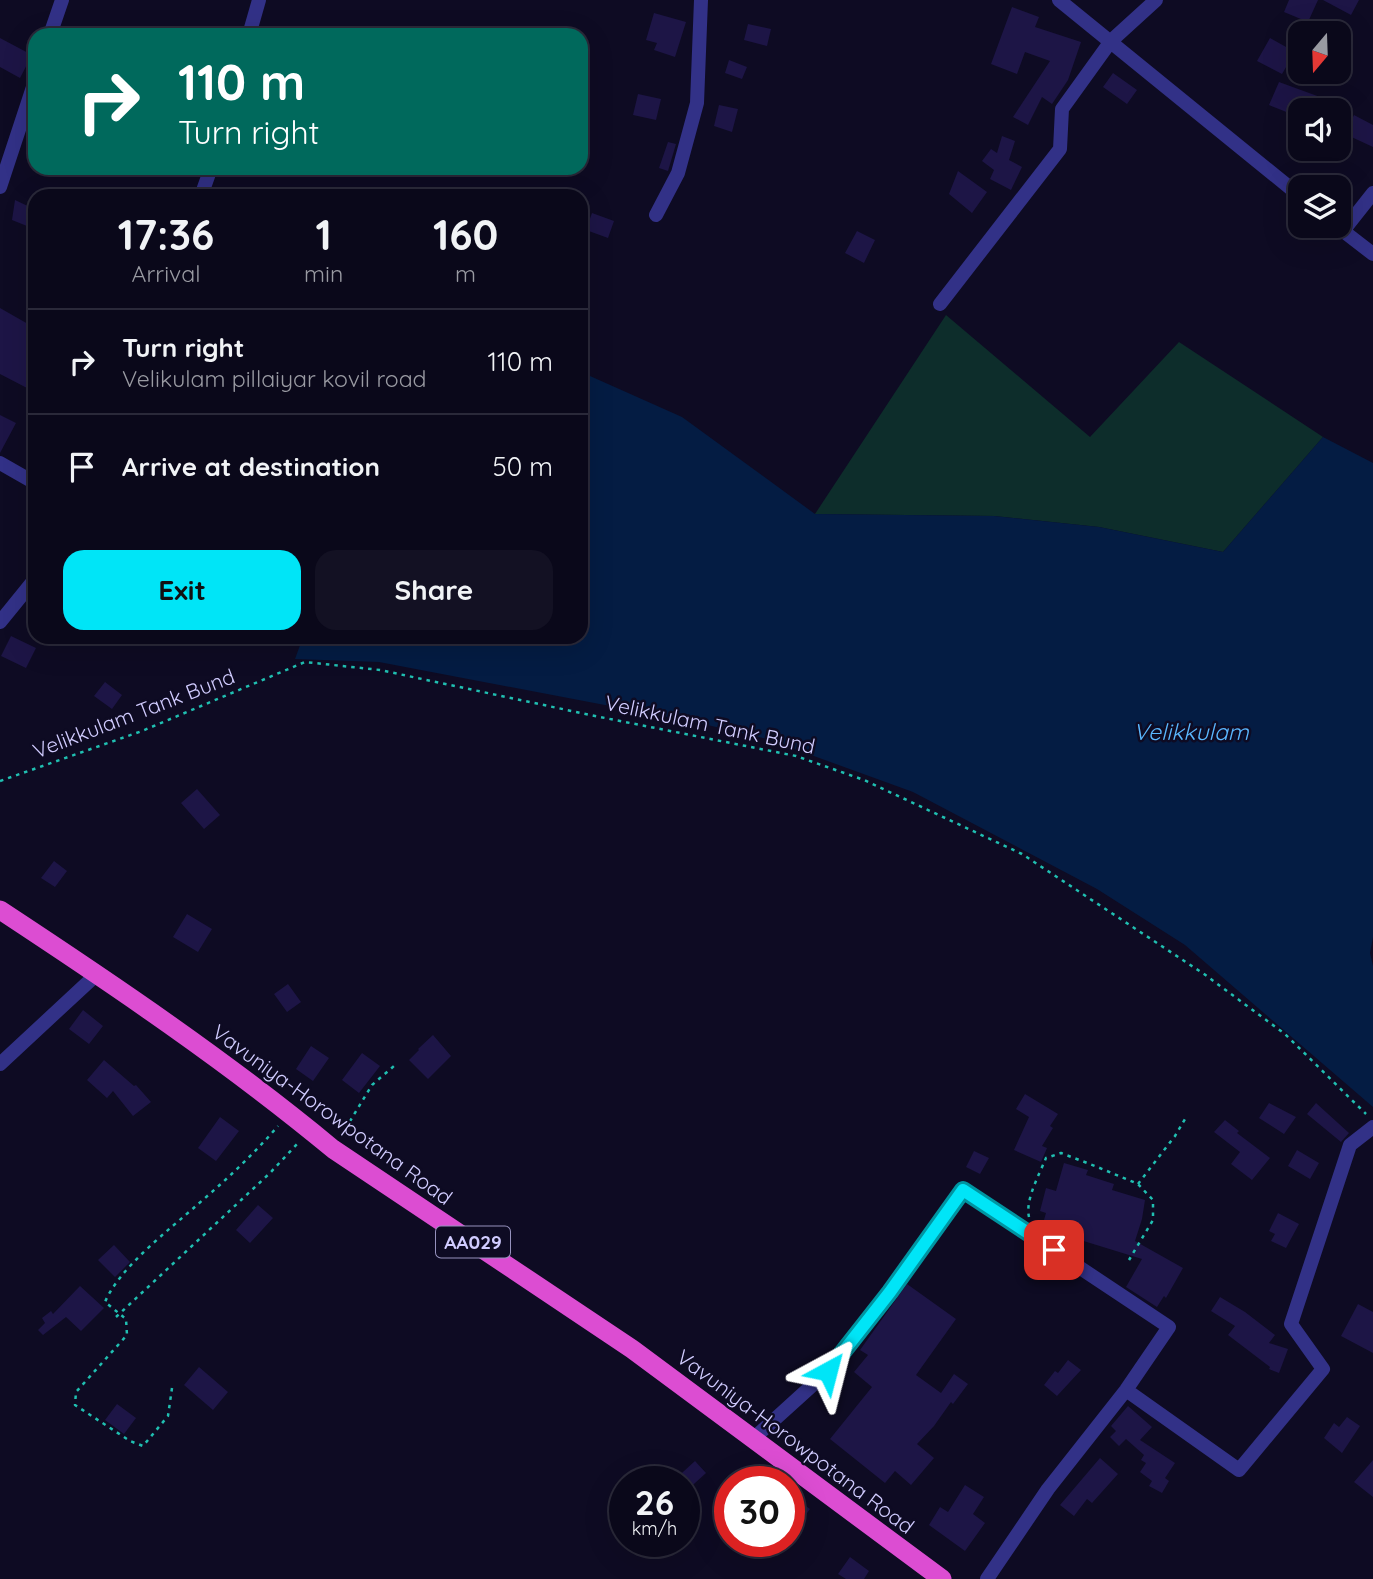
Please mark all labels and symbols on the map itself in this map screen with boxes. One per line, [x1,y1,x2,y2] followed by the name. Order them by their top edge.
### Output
[1288,21,1351,84] north arrow
[29,663,238,764] street label: Velikkulam Tank Bund
[603,689,818,759] street label: Velikkulam Tank Bund
[1133,717,1250,746] water label: Velikkulam
[207,1018,458,1210] street label: Vavuniya-Horowpotana Road
[1024,1220,1084,1280] pin
[436,1226,510,1258] road number: AA029
[791,1334,865,1408] position arrow
[672,1343,919,1539] street label: Vavuniya-Horowpotana Road
[714,1466,805,1557] speed limit sign: 30

